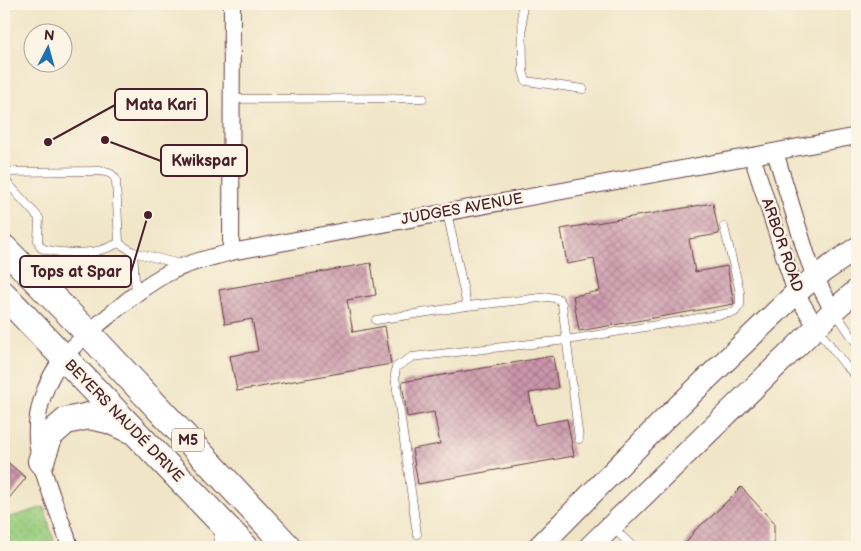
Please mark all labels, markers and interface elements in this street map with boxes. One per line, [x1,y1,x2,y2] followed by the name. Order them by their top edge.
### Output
[22,22,72,72] north arrow
[43,27,55,45] text: N
[115,89,207,120] callout: Mata Kari
[125,96,197,115] text: Mata Kari
[161,145,247,176] callout: Kwikspar
[171,152,237,171] text: Kwikspar
[400,189,524,229] street label: JUDGES AVENUE
[757,196,807,294] street label: ARBOR ROAD
[20,256,131,287] callout: Tops at Spar
[30,263,122,282] text: Tops at Spar
[60,356,188,487] street label: BEYERS NAUDÉ DRIVE
[172,428,204,452] road number: M5

